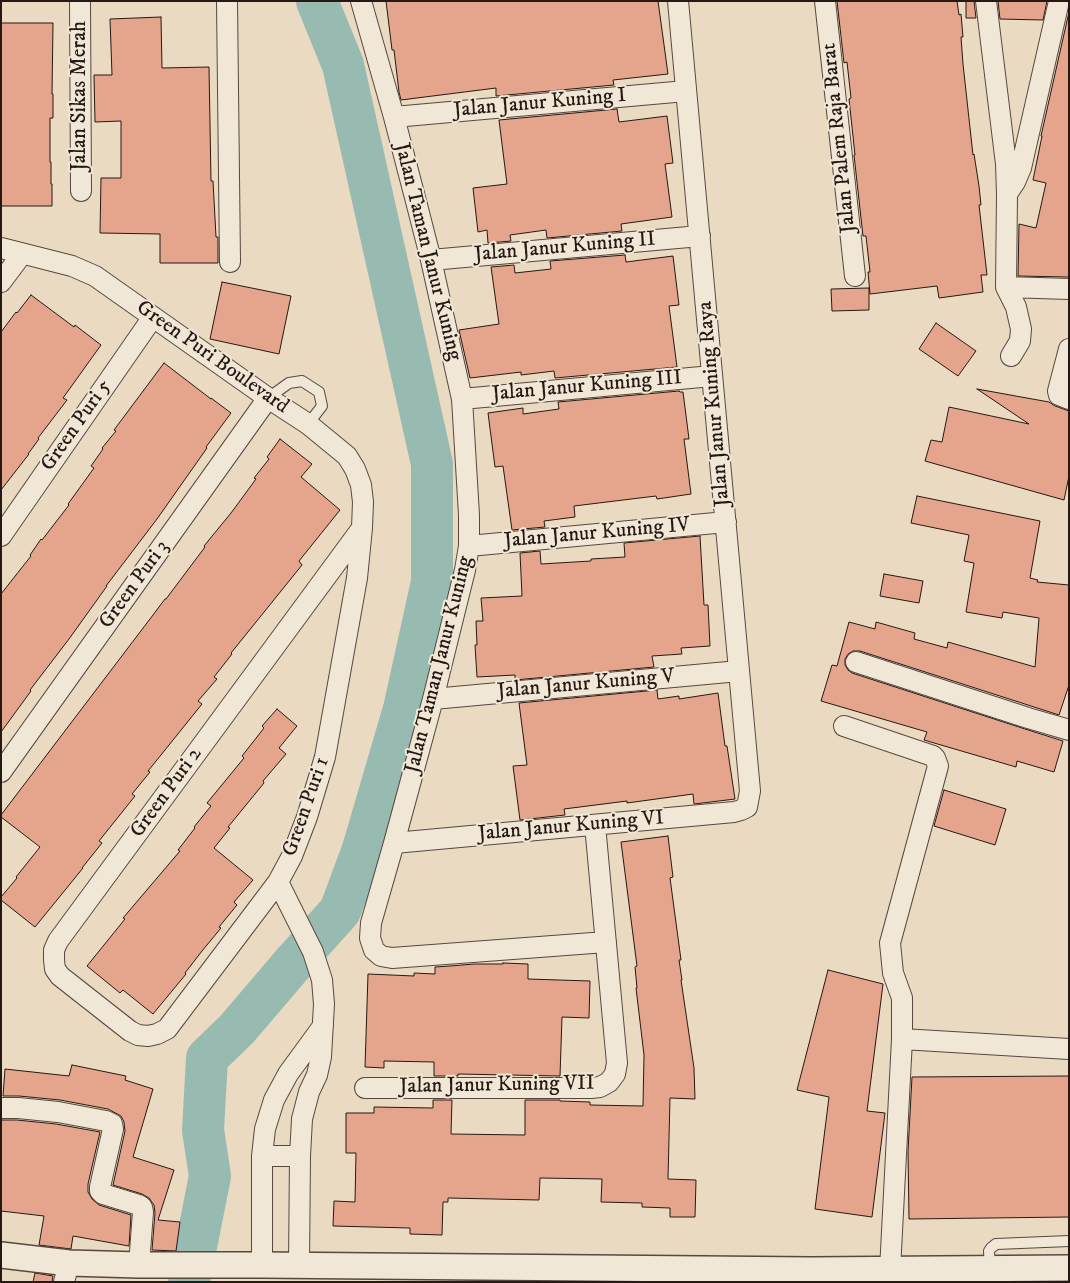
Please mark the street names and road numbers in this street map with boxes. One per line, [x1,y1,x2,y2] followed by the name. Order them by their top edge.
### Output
[68,21,94,171] street label: Jalan Sikas Merah
[817,42,863,234] street label: Jalan Palem Raja Barat
[453,84,627,124] street label: Jalan Janur Kuning I
[388,141,466,363] street label: Jalan Taman Janur Kuning
[473,228,657,268] street label: Jalan Janur Kuning II
[131,296,293,420] street label: Green Puri Boulevard
[693,300,737,508] street label: Jalan Janur Kuning Raya
[491,366,683,408] street label: Jalan Janur Kuning III
[36,375,118,477] street label: Green Puri 5
[503,513,691,555] street label: Jalan Janur Kuning IV
[94,536,176,634] street label: Green Puri 3
[401,554,479,776] street label: Jalan Taman Janur Kuning
[496,665,676,705] street label: Jalan Janur Kuning V
[126,743,208,843] street label: Green Puri 2
[278,754,336,860] street label: Green Puri 1
[477,806,665,848] street label: Jalan Janur Kuning VI
[399,1072,595,1100] street label: Jalan Janur Kuning VII

